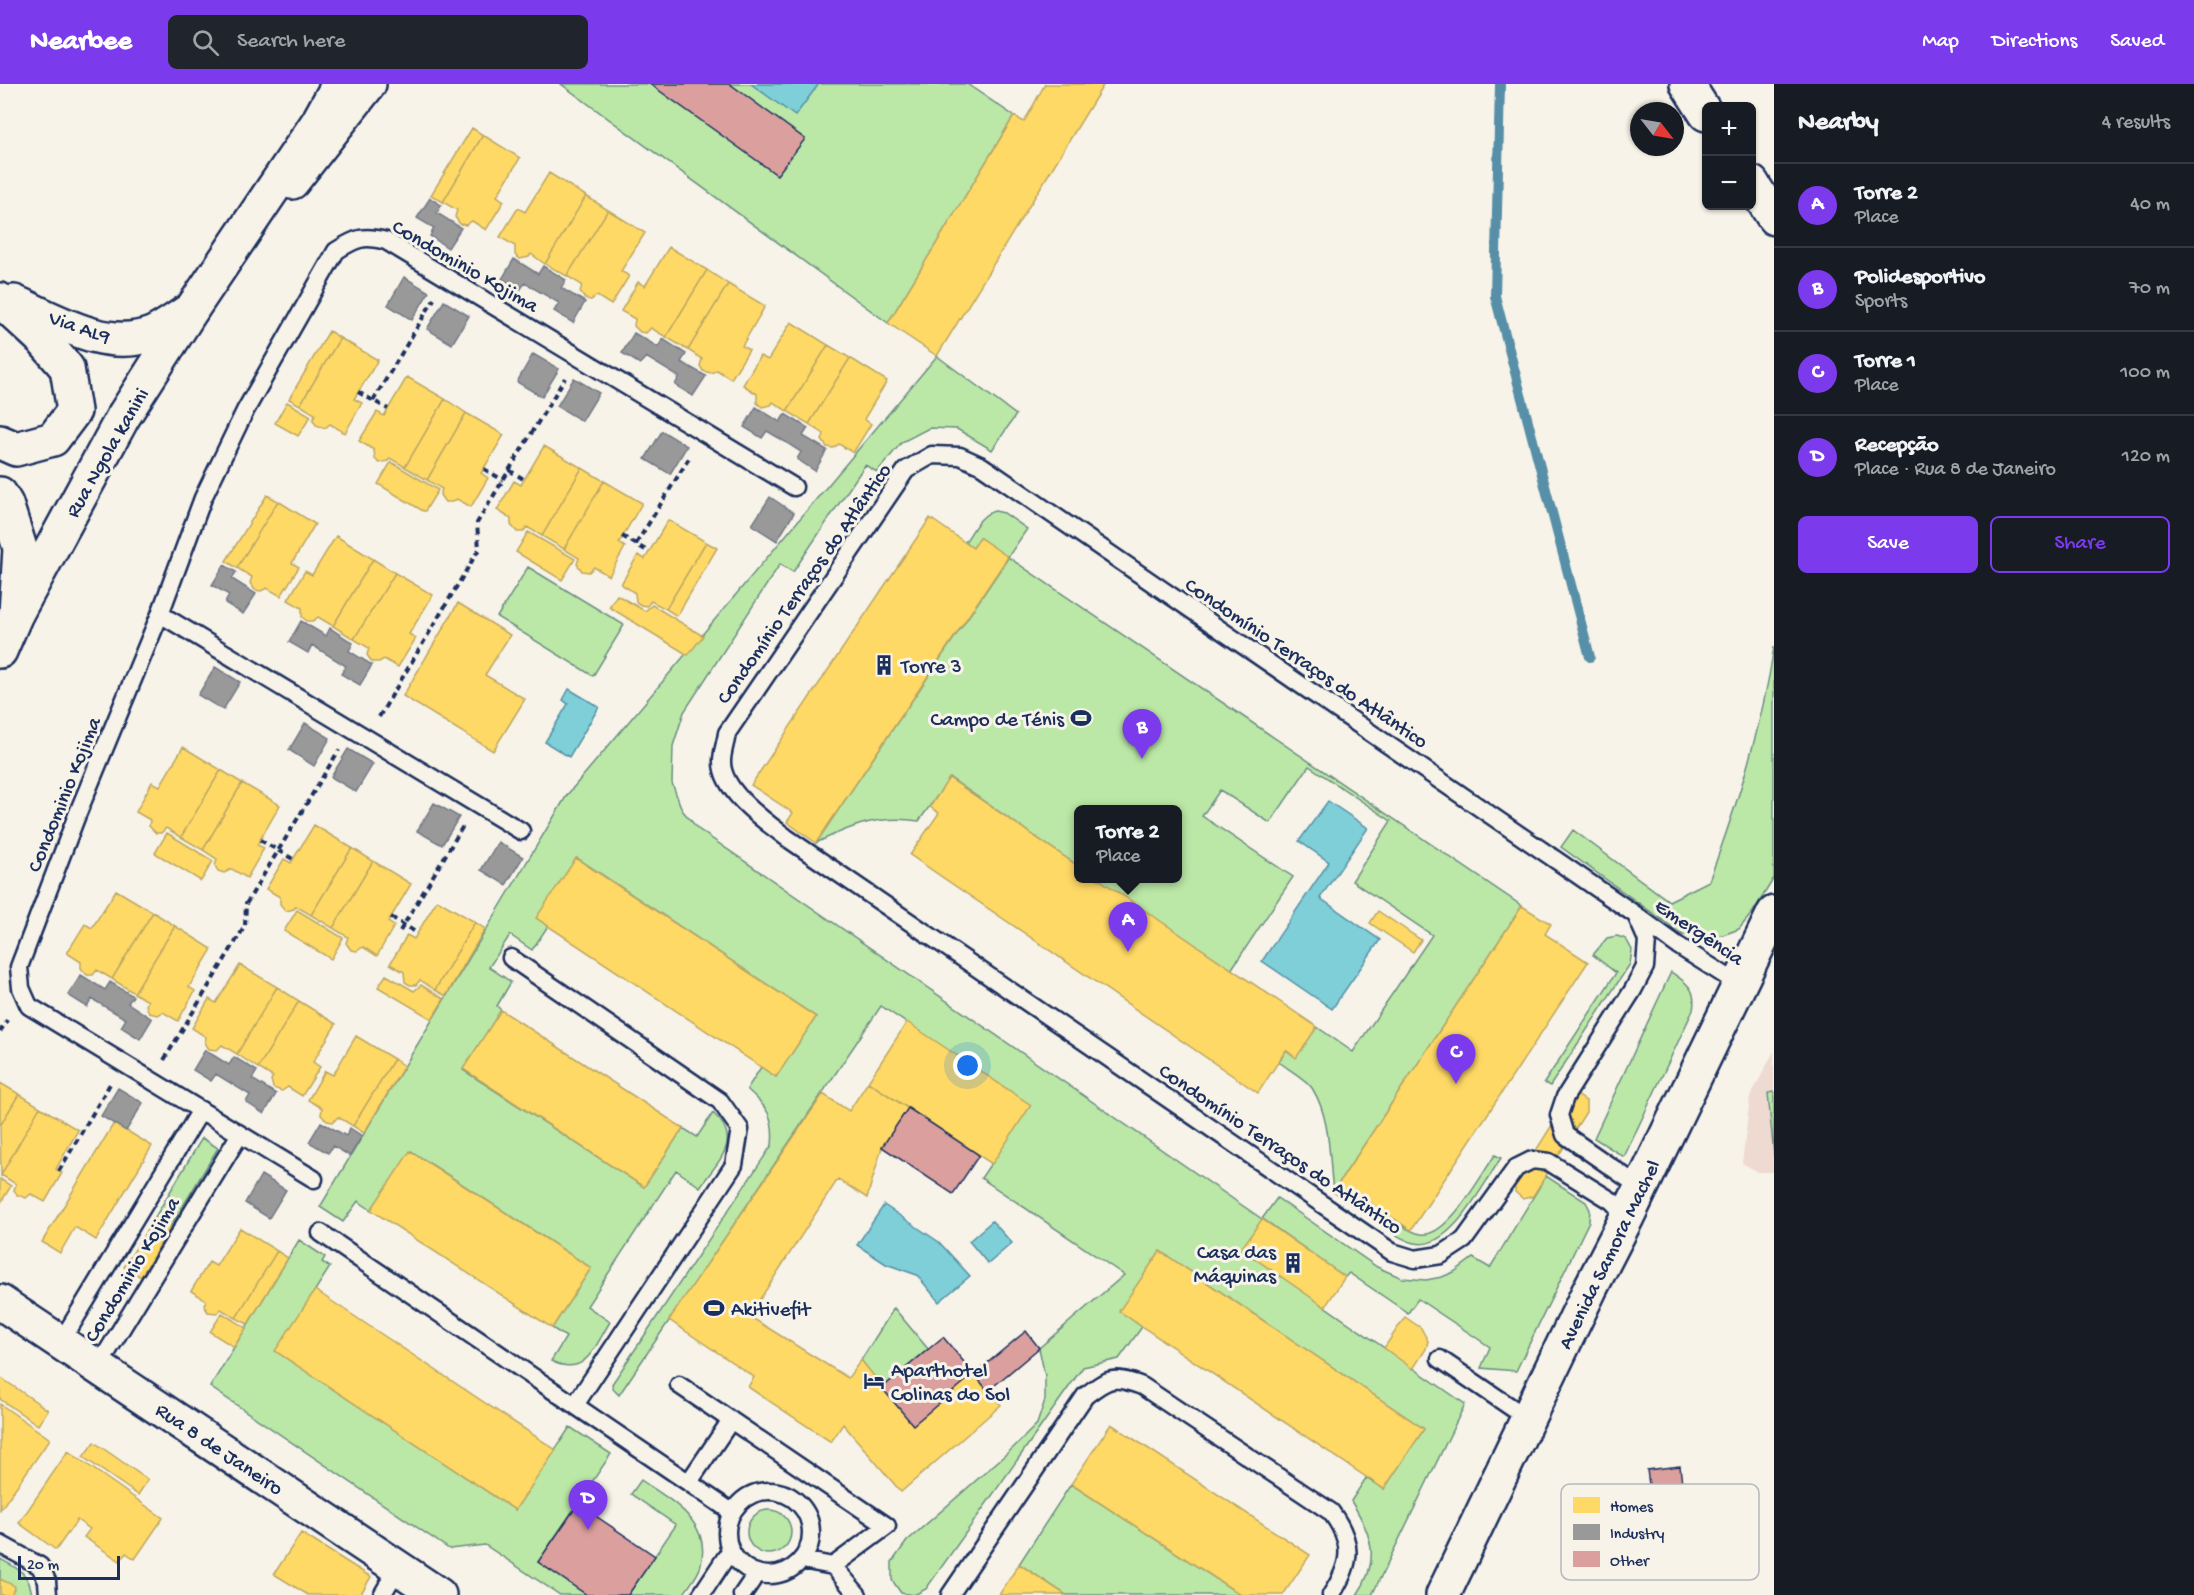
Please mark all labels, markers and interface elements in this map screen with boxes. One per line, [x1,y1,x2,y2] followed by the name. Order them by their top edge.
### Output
[168,15,588,69] search box
[30,26,132,59] text: Nearbee
[189,26,222,59] icon: search
[237,29,345,55] text: Search here
[1922,30,1959,55] text: Map
[1992,30,2077,55] text: Directions
[2110,30,2164,55] text: Saved
[1630,102,1684,156] north arrow
[1702,102,1756,210] map controls
[1702,102,1756,156] button: +
[1798,108,1879,139] text: Nearby
[2102,112,2170,135] text: 4 results
[1702,156,1756,210] button: −
[1855,181,1918,207] text: Torre 2
[1812,194,1823,217] text: A
[2130,194,2170,217] text: 40 m
[1855,207,1899,230] text: Place
[387,216,543,321] street label: Condominio Kojima
[1855,265,1985,291] text: Polidesportivo
[1812,278,1823,301] text: B
[2129,278,2170,301] text: 70 m
[1855,291,1907,314] text: Sports
[44,307,113,352] street label: Via AL9
[1855,349,1916,375] text: Torre 1
[1812,362,1823,385] text: C
[2120,362,2170,385] text: 100 m
[1855,375,1899,398] text: Place
[62,385,156,523] street label: Rua Ngola kanini
[1855,433,1939,459] text: Recepção
[1811,446,1824,469] text: D
[2122,446,2170,469] text: 120 m
[1855,459,2056,482] text: Place · Rua 8 de Janeiro
[713,460,899,710] street label: Condomínio Terraços do Atlântico
[1798,516,1978,573] button: Save
[1990,516,2170,573] button: Share
[1179,574,1432,756] street label: Condomínio Terraços do Atlântico
[872,653,896,677] building icon: Torre 3
[900,656,962,681] place label: Torre 3
[1069,706,1093,730] sports icon: Campo de Ténis
[931,709,1065,734] place label: Campo de Ténis
[1122,710,1162,759] pin: B
[24,713,109,877] street label: Condominio Kojima
[1074,805,1182,883] popup
[1097,820,1159,846] text: Torre 2
[1097,846,1140,869] text: Place
[1649,895,1749,974] street label: Emergência
[1108,902,1148,952] pin: A
[1436,1034,1476,1084] pin: C
[953,1051,982,1080] your location
[1153,1060,1406,1242] street label: Condomínio Terraços do Atlântico
[1554,1157,1668,1354] street label: Avenida Samora Machel
[81,1192,188,1348] street label: Condominio Kojima
[1193,1242,1277,1291] place label: Casa das Máquinas
[1281,1251,1305,1275] building icon: Casa das Máquinas
[702,1296,726,1320] sports icon: Akitivefit
[731,1299,813,1324] place label: Akitivefit
[891,1360,1010,1409] place label: Aparthotel Colinas do Sol
[862,1369,886,1393] hotel icon: Aparthotel Colinas do Sol
[149,1399,287,1503] street label: Rua 8 de Janeiro
[568,1480,608,1530] pin: D
[1561,1484,1759,1580] legend
[1610,1499,1654,1518] text: Homes
[1610,1526,1664,1545] text: Industry
[18,1553,120,1580] scale bar
[1610,1553,1650,1572] text: Other
[27,1557,59,1576] text: 20 m

